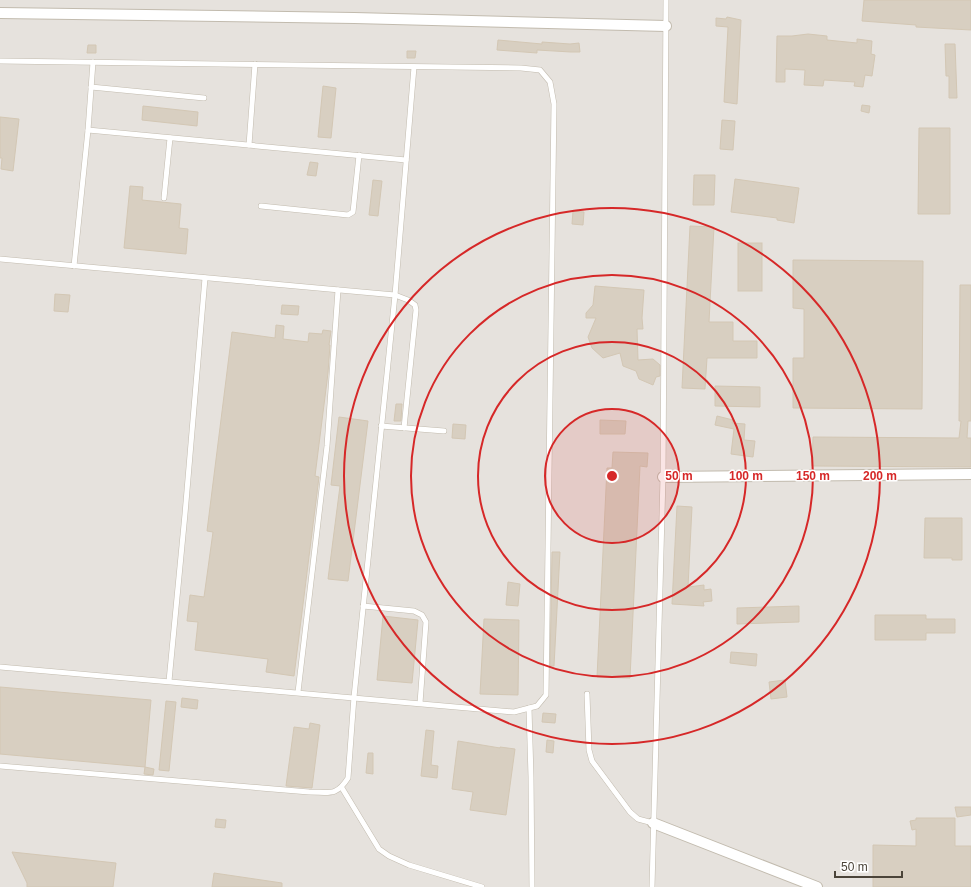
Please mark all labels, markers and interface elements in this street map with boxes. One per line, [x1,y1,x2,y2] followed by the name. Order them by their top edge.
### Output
[605,469,619,483] centre of rings
[665,469,693,483] text: 50 m
[729,469,763,483] text: 100 m
[796,469,830,483] text: 150 m
[863,469,897,483] text: 200 m
[835,853,902,879] scale bar
[841,860,868,874] text: 50 m

